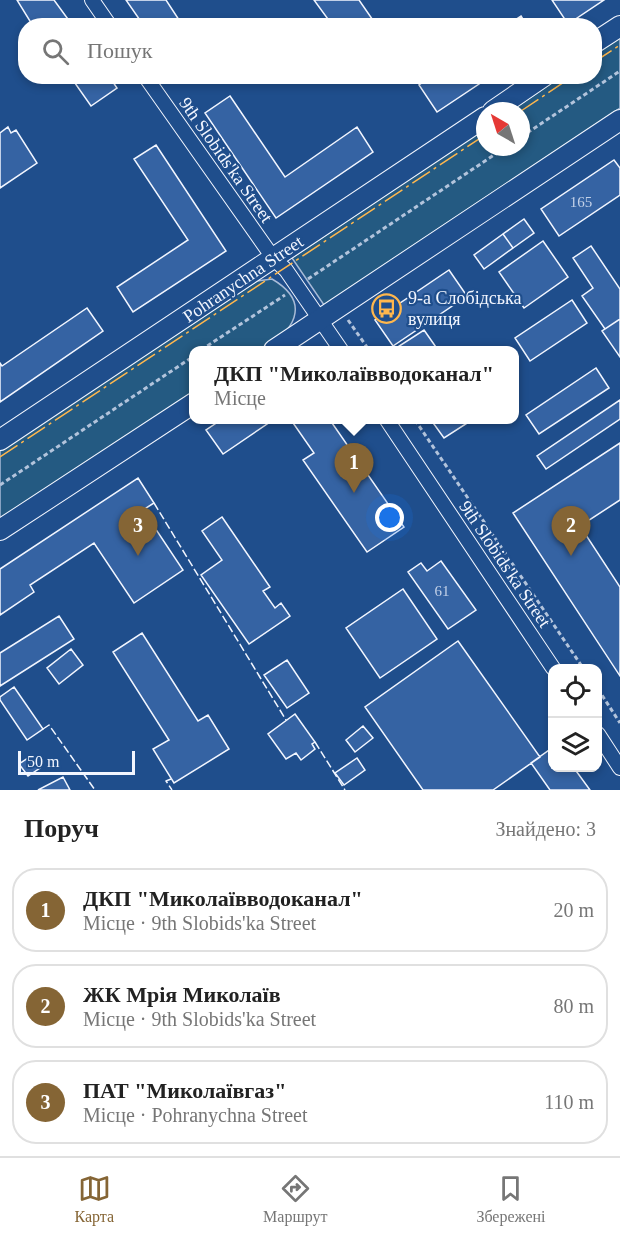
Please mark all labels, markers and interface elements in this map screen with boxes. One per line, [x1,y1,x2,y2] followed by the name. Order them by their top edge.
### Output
[18,18,602,84] search box
[39,35,72,68] icon: search
[87,38,153,63] text: Пошук
[175,94,277,226] street label: 9th Slobids'ka Street
[476,102,530,156] north arrow
[570,194,592,210] house number: 165
[179,231,307,327] street label: Pohranychna Street
[408,288,521,329] place label: 9-а Слобідська вулиця
[371,292,403,324] bus stop icon: 9-а Слобідська вулиця
[189,346,519,424] popup
[214,361,494,386] text: ДКП "Миколаївводоканал"
[214,387,266,409] text: Місце
[334,444,374,493] pin: 1
[455,497,555,631] street label: 9th Slobids'ka Street
[375,503,404,532] your location
[118,506,158,556] pin: 3
[552,506,590,556] pin: 2
[435,583,450,599] house number: 61
[548,664,602,772] map controls
[548,664,602,718] button: locate
[548,718,602,772] button: layers
[18,748,135,776] scale bar
[27,753,59,770] text: 50 m
[24,814,99,843] text: Поруч
[495,818,596,840] text: Знайдено: 3
[83,886,363,911] text: ДКП "Миколаївводоканал"
[41,899,51,921] text: 1
[553,899,594,921] text: 20 m
[83,912,316,934] text: Місце · 9th Slobids'ka Street
[83,982,281,1007] text: ЖК Мрія Миколаїв
[41,995,51,1017] text: 2
[553,995,594,1017] text: 80 m
[83,1008,316,1030] text: Місце · 9th Slobids'ka Street
[83,1078,286,1103] text: ПАТ "Миколаївгаз"
[41,1091,51,1113] text: 3
[544,1091,594,1113] text: 110 m
[83,1104,308,1126] text: Місце · Pohranychna Street
[74,1172,114,1226] tab: Карта
[263,1172,327,1226] tab: Маршрут
[476,1172,546,1226] tab: Збережені

